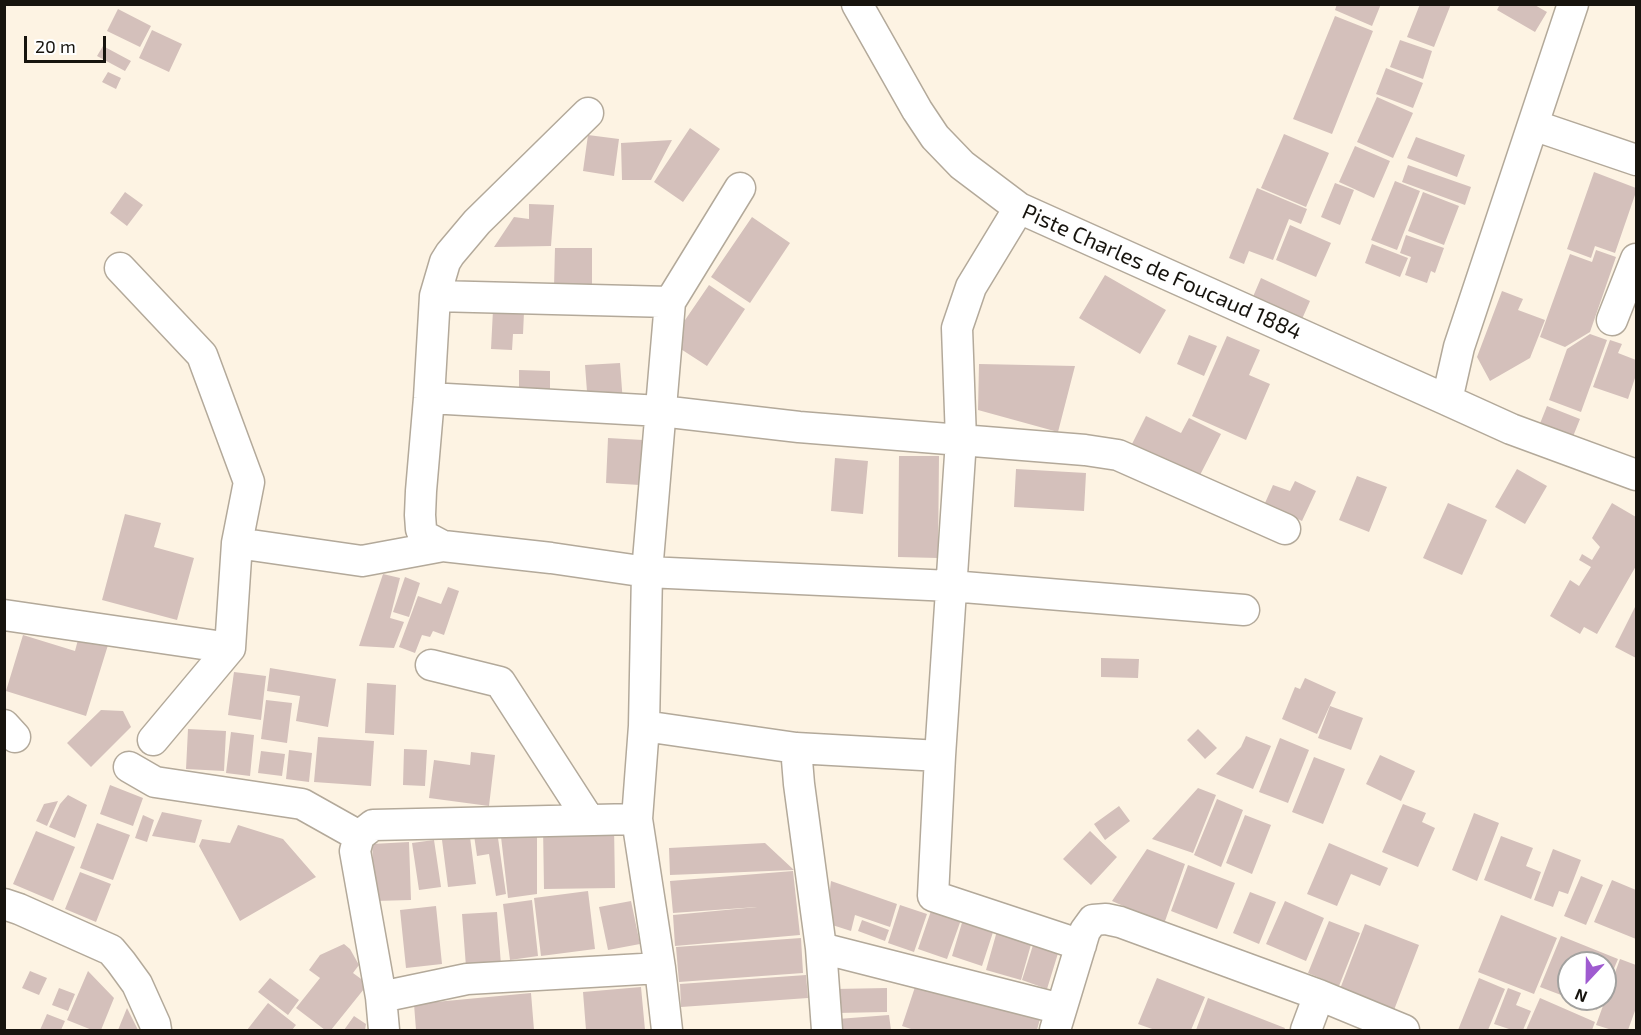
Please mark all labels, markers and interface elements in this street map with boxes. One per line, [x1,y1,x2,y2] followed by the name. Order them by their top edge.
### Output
[27,24,110,62] scale bar
[35,35,76,57] text: 20 m
[1018,198,1306,346] street label: Piste Charles de Foucaud 1884
[1557,951,1617,1011] north arrow
[1572,985,1590,1007] text: N

